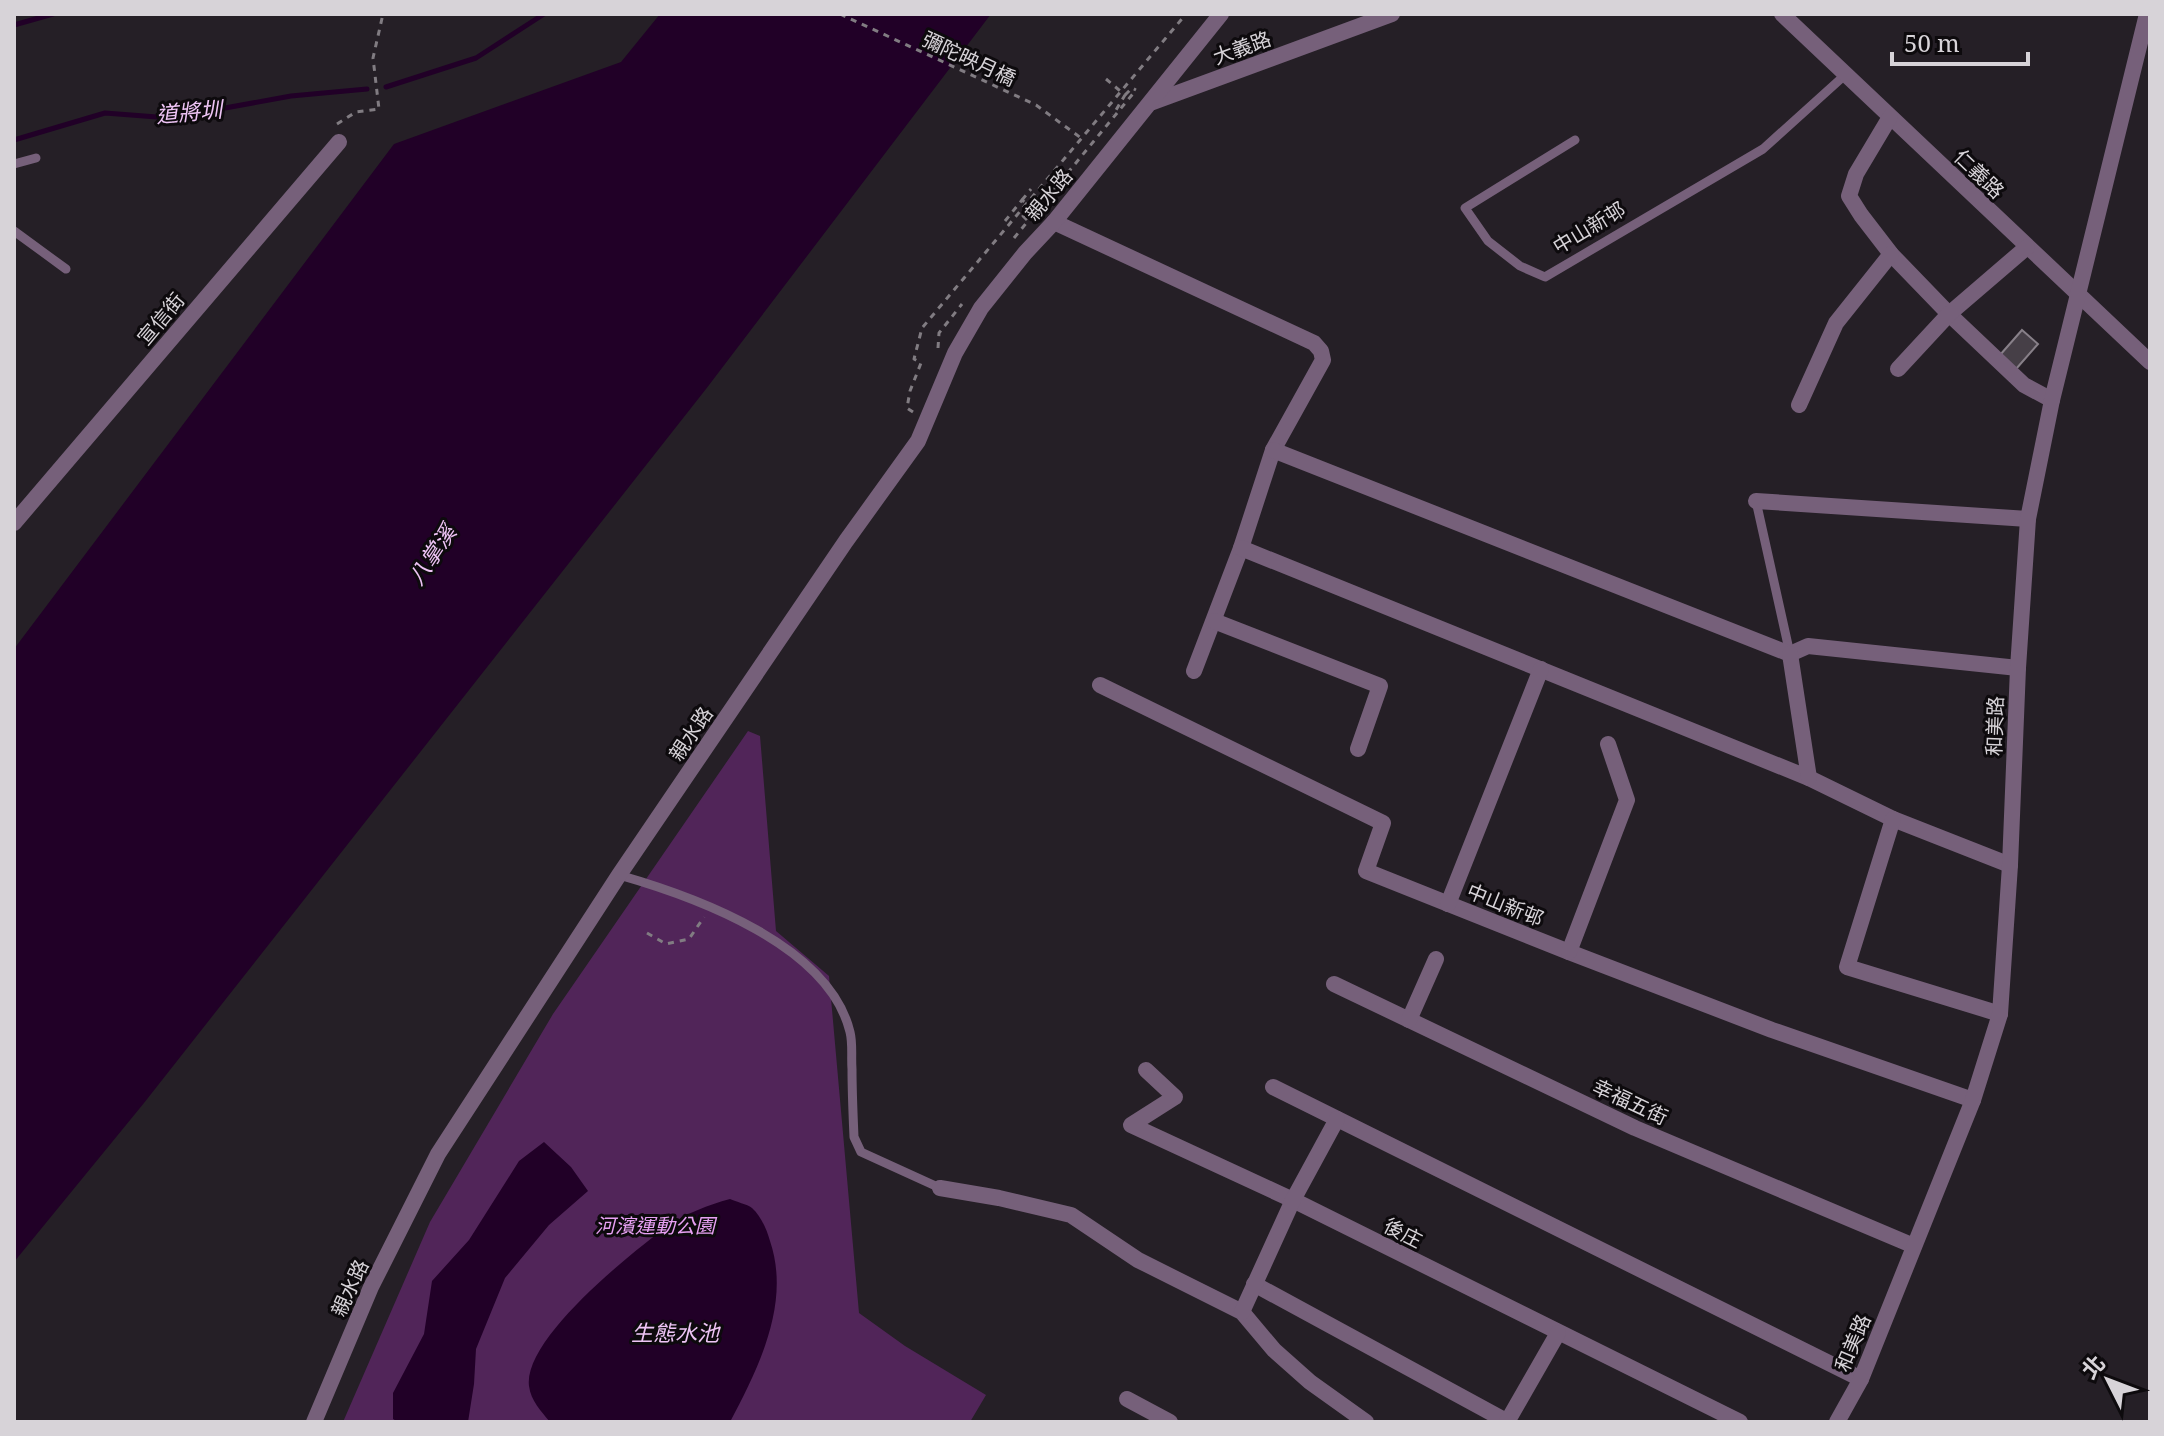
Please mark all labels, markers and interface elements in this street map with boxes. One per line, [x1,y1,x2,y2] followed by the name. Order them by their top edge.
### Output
[1892,16,2028,66] scale bar
[918,25,1020,92] street label: 彌陀映月橋
[1209,25,1275,70] street label: 大義路
[1904,26,1960,59] text: 50 m
[155,93,226,129] water label: 道將圳
[1948,143,2010,204] street label: 仁義路
[1019,163,1078,226] street label: 親水路
[1548,195,1630,260] street label: 中山新邨
[131,287,190,350] street label: 宣信街
[400,516,464,590] water label: 八掌溪
[1980,696,2009,756] street label: 和美路
[663,701,719,766] street label: 親水路
[1463,877,1547,932] street label: 中山新邨
[1588,1072,1672,1131] street label: 幸福五街
[1379,1211,1427,1254] street label: 後庄
[595,1212,718,1239] park label: 河濱運動公園
[325,1255,374,1321] street label: 親水路
[1828,1310,1877,1376] street label: 和美路
[631,1317,721,1347] water label: 生態水池
[2068,1340,2148,1420] north arrow
[2074,1348,2111,1384] text: 北

